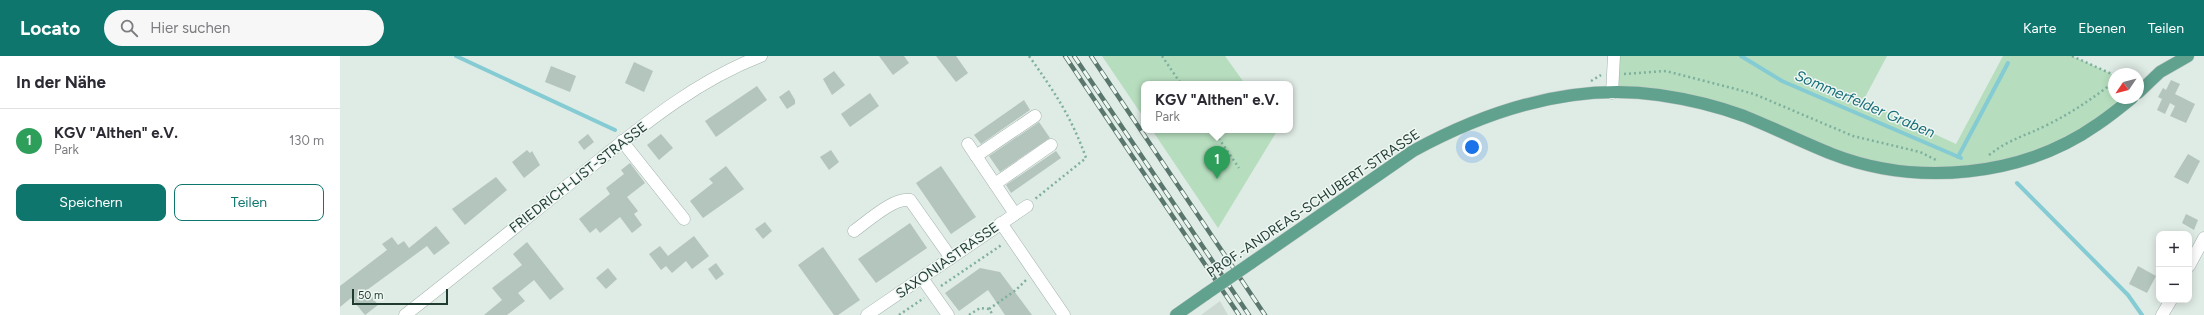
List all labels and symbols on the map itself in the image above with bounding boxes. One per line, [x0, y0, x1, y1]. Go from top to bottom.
water label: Sommerfelder Graben [1792, 66, 1938, 142]
north arrow [2108, 68, 2144, 104]
street label: FRIEDRICH-LIST-STRASSE [506, 118, 651, 237]
street label: PROF.-ANDREAS-SCHUBERT-STRASSE [1204, 126, 1423, 281]
your location [1462, 137, 1482, 157]
pin: 1 [1204, 146, 1230, 179]
street label: SAXONIASTRASSE [893, 219, 1002, 302]
scale bar [352, 287, 448, 306]

